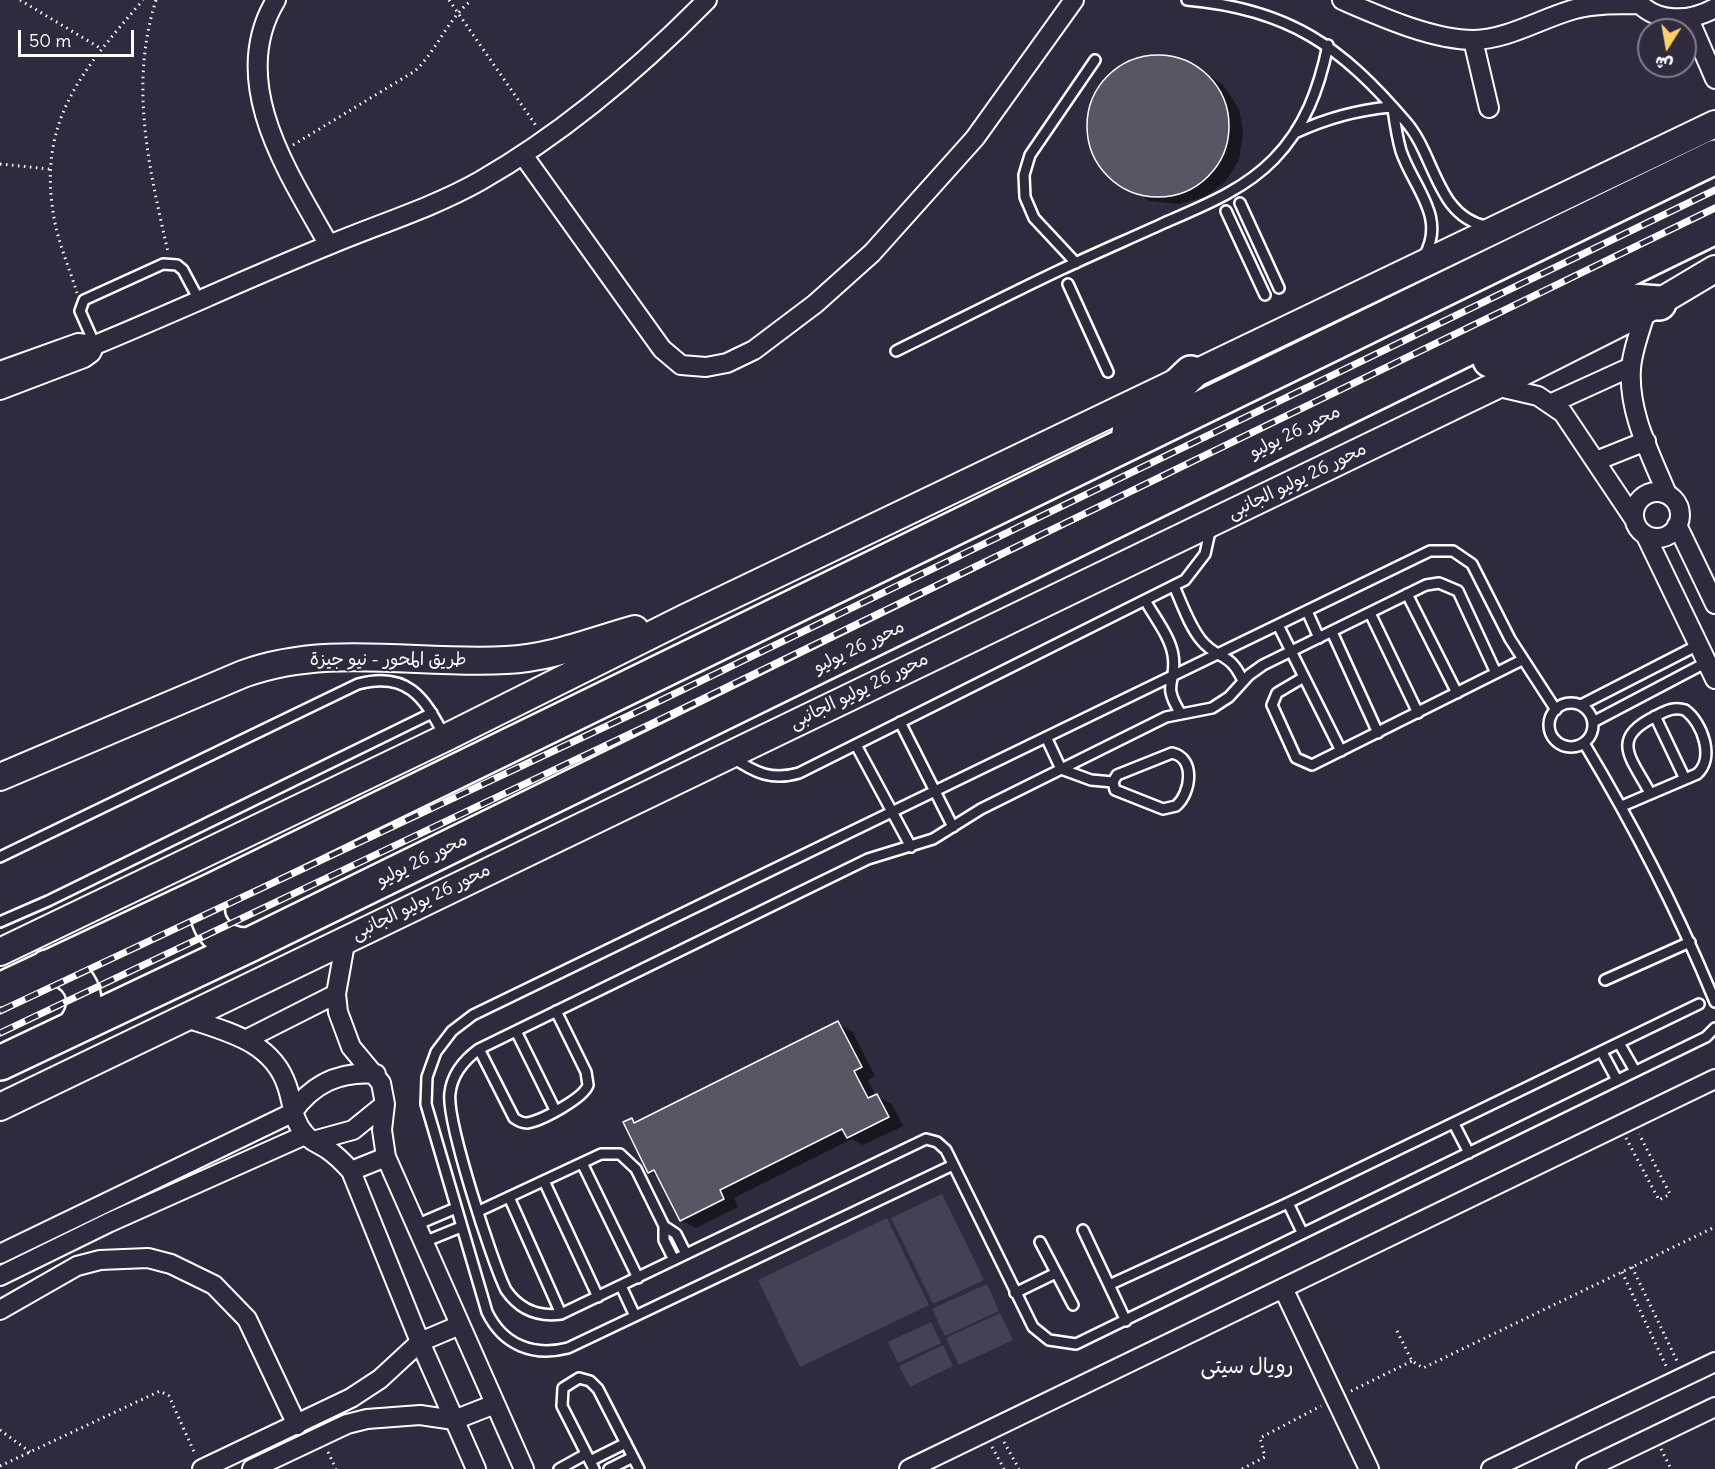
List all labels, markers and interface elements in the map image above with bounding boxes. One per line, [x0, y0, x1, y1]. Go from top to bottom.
scale bar [21, 18, 136, 56]
north arrow [1637, 18, 1697, 78]
text: 50 m [29, 29, 71, 52]
text: ش [1653, 52, 1675, 75]
street label: محور 26 يوليو [1246, 401, 1344, 463]
street label: محور 26 يوليو الجانبى [1224, 438, 1370, 524]
street label: محور 26 يوليو [810, 616, 908, 678]
street label: محور 26 يوليو الجانبى [786, 648, 932, 734]
street label: طريق المحور - نيو جيزة [310, 649, 466, 671]
street label: محور 26 يوليو [373, 829, 471, 891]
street label: محور 26 يوليو الجانبى [348, 859, 494, 945]
district label: رويال سيتى [1200, 1354, 1294, 1380]

